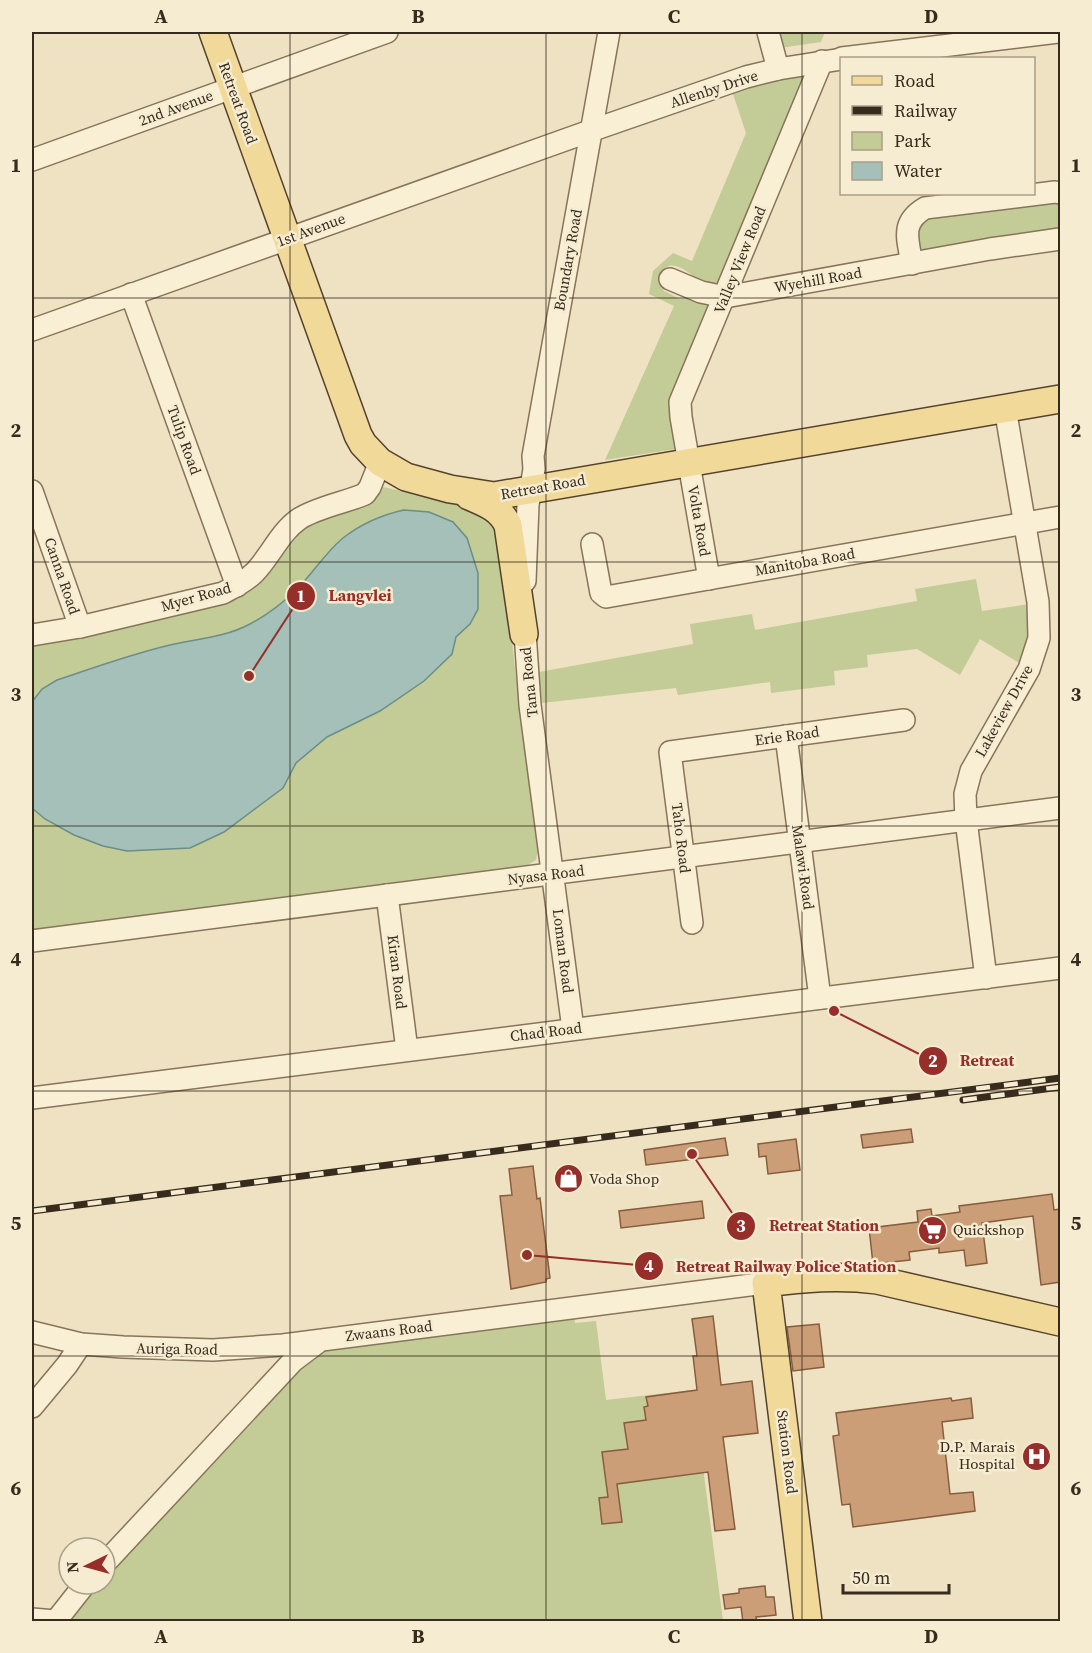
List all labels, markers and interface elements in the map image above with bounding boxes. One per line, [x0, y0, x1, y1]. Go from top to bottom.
text: A [154, 2, 168, 30]
text: B [411, 2, 425, 30]
text: C [668, 2, 680, 30]
text: D [924, 2, 938, 30]
legend [840, 57, 1035, 195]
street label: Retreat Road [214, 59, 263, 147]
street label: Allenby Drive [667, 64, 761, 113]
text: Road [894, 68, 935, 93]
street label: 2nd Avenue [136, 84, 216, 131]
text: Railway [894, 98, 958, 123]
text: Park [894, 128, 931, 153]
text: 1 [11, 151, 21, 179]
text: 1 [1071, 151, 1081, 179]
text: Water [894, 158, 942, 183]
street label: Valley View Road [708, 202, 771, 317]
street label: 1st Avenue [274, 207, 348, 252]
street label: Boundary Road [548, 207, 587, 312]
street label: Wyehill Road [772, 261, 864, 298]
street label: Tulip Road [162, 402, 207, 478]
text: 2 [11, 416, 22, 444]
text: 2 [1071, 416, 1082, 444]
street label: Retreat Road [499, 469, 587, 504]
street label: Volta Road [683, 484, 716, 558]
street label: Canna Road [39, 534, 86, 618]
street label: Manitoba Road [753, 542, 857, 581]
street label: Myer Road [158, 576, 234, 617]
callout: Langvlei [286, 579, 403, 613]
text: 1 [296, 583, 306, 608]
text: Langvlei [328, 584, 392, 606]
street label: Tana Road [514, 646, 543, 718]
street label: Lakeview Drive [969, 660, 1038, 761]
text: 3 [11, 680, 22, 708]
text: 3 [1071, 680, 1082, 708]
street label: Erie Road [753, 721, 821, 750]
street label: Taho Road [667, 802, 696, 875]
street label: Malawi Road [787, 823, 820, 911]
street label: Nyasa Road [506, 859, 586, 890]
street label: Loman Road [548, 908, 579, 995]
street label: Kiran Road [383, 934, 413, 1011]
text: 4 [11, 945, 22, 973]
text: 4 [1071, 945, 1082, 973]
street label: Chad Road [509, 1017, 583, 1046]
callout: Retreat [918, 1044, 1027, 1078]
text: 2 [928, 1048, 938, 1073]
text: Retreat [960, 1049, 1014, 1071]
shop icon: Voda Shop [552, 1163, 584, 1195]
place label: Voda Shop [589, 1168, 659, 1189]
text: 5 [11, 1209, 22, 1237]
callout: Retreat Station [726, 1209, 891, 1243]
text: 5 [1071, 1209, 1082, 1237]
text: 3 [736, 1213, 746, 1238]
text: Retreat Station [769, 1214, 879, 1236]
supermarket icon: Quickshop [916, 1214, 948, 1246]
place label: Quickshop [953, 1219, 1024, 1240]
callout: Retreat Railway Police Station [634, 1249, 908, 1283]
text: 4 [644, 1253, 654, 1278]
text: Retreat Railway Police Station [676, 1255, 896, 1277]
street label: Zwaans Road [344, 1315, 434, 1346]
street label: Auriga Road [136, 1337, 219, 1360]
street label: Station Road [772, 1409, 803, 1495]
place label: D.P. Marais Hospital [940, 1436, 1016, 1474]
hospital icon: D.P. Marais Hospital [1020, 1440, 1052, 1472]
text: 6 [11, 1474, 22, 1502]
text: 6 [1071, 1474, 1082, 1502]
north arrow [57, 1536, 117, 1596]
scale bar [843, 1557, 950, 1595]
text: N [61, 1560, 84, 1574]
text: 50 m [852, 1565, 890, 1590]
text: A [154, 1622, 168, 1650]
text: B [411, 1622, 425, 1650]
text: C [668, 1622, 680, 1650]
text: D [924, 1622, 938, 1650]

